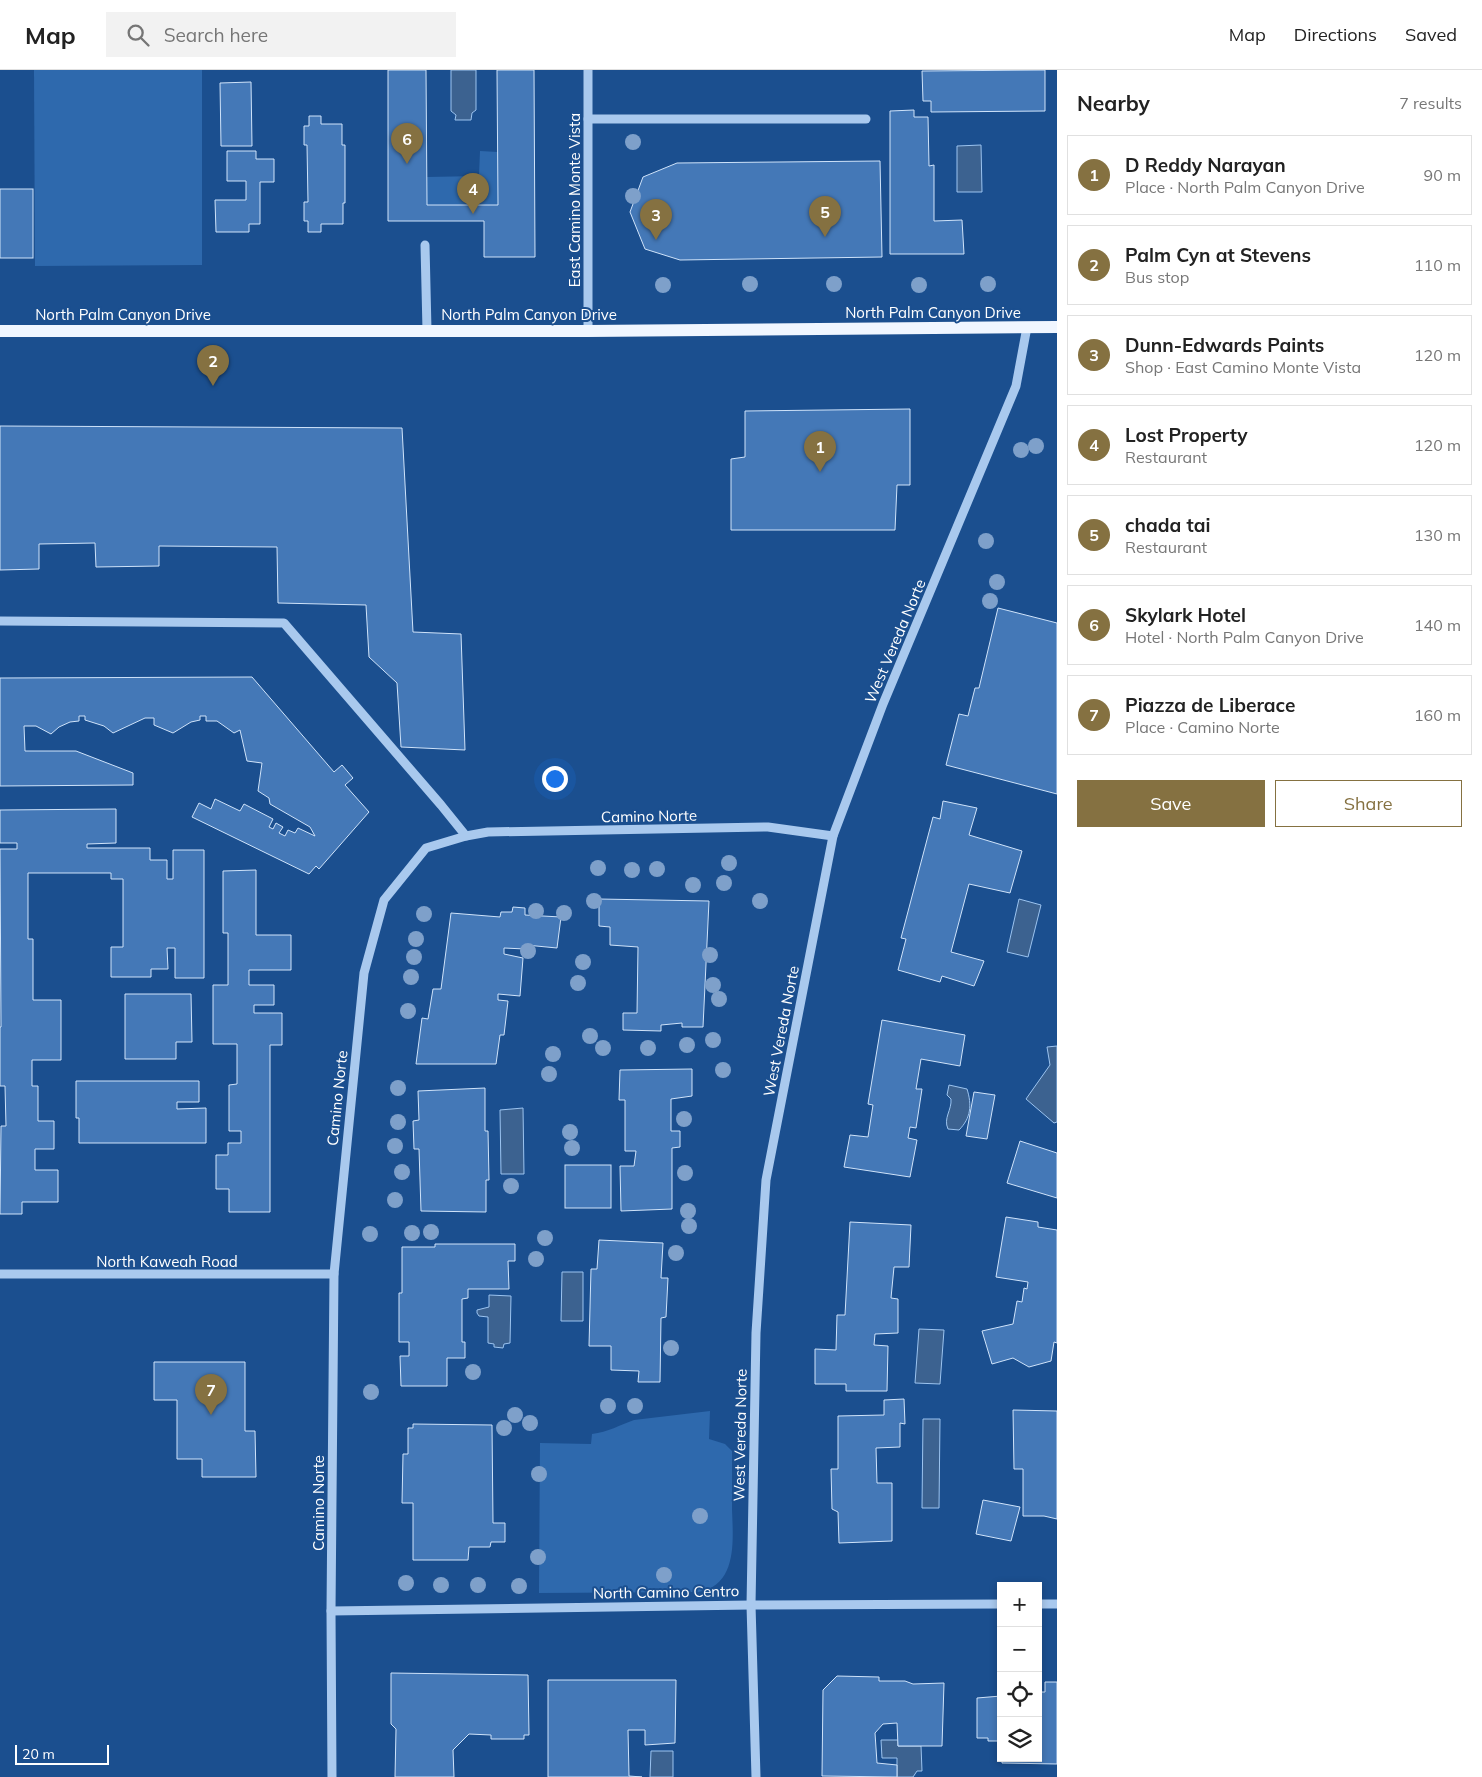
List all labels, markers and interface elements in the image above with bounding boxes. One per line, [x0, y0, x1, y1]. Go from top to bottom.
search box [106, 12, 456, 57]
text: Map [25, 20, 76, 50]
icon: search [124, 21, 152, 49]
text: Search here [164, 23, 268, 47]
text: Map [1229, 23, 1266, 46]
text: Directions [1294, 23, 1377, 46]
text: Saved [1405, 23, 1457, 46]
text: Nearby [1077, 90, 1150, 116]
text: 7 results [1399, 93, 1462, 113]
street label: East Camino Monte Vista [565, 113, 584, 287]
pin: 6 [391, 123, 423, 164]
text: D Reddy Narayan [1125, 153, 1286, 177]
text: 1 [1089, 165, 1099, 185]
text: 90 m [1424, 165, 1461, 185]
pin: 4 [457, 173, 489, 214]
text: Place · North Palm Canyon Drive [1125, 177, 1365, 197]
pin: 5 [809, 196, 841, 237]
pin: 3 [640, 199, 672, 240]
text: Palm Cyn at Stevens [1125, 243, 1311, 267]
text: 2 [1089, 255, 1099, 275]
text: 110 m [1414, 255, 1461, 275]
text: Bus stop [1125, 267, 1189, 287]
street label: North Palm Canyon Drive [845, 303, 1021, 322]
street label: North Palm Canyon Drive [35, 305, 211, 324]
street label: North Palm Canyon Drive [441, 305, 617, 324]
text: Dunn-Edwards Paints [1125, 333, 1324, 357]
pin: 2 [197, 345, 229, 386]
text: 3 [1089, 345, 1099, 365]
text: 120 m [1414, 345, 1461, 365]
text: Shop · East Camino Monte Vista [1125, 357, 1361, 377]
text: Lost Property [1125, 423, 1248, 447]
pin: 1 [804, 431, 836, 472]
text: 4 [1089, 435, 1099, 455]
text: 120 m [1414, 435, 1461, 455]
text: Restaurant [1125, 447, 1207, 467]
text: chada tai [1125, 513, 1211, 537]
text: 5 [1089, 525, 1099, 545]
text: 130 m [1414, 525, 1461, 545]
text: Restaurant [1125, 537, 1207, 557]
street label: West Vereda Norte [860, 576, 930, 706]
text: Skylark Hotel [1125, 603, 1246, 627]
text: 6 [1089, 615, 1099, 635]
text: 140 m [1414, 615, 1461, 635]
text: Hotel · North Palm Canyon Drive [1125, 627, 1364, 647]
text: Piazza de Liberace [1125, 693, 1295, 717]
text: 7 [1089, 705, 1099, 725]
text: 160 m [1414, 705, 1461, 725]
text: Place · Camino Norte [1125, 717, 1280, 737]
your location [542, 766, 568, 792]
button: Save [1077, 780, 1265, 827]
button: Share [1275, 780, 1462, 827]
street label: Camino Norte [601, 806, 697, 826]
street label: West Vereda Norte [759, 964, 803, 1098]
street label: Camino Norte [323, 1049, 351, 1147]
street label: North Kaweah Road [96, 1252, 238, 1271]
street label: West Vereda Norte [729, 1369, 751, 1501]
pin: 7 [195, 1374, 227, 1415]
street label: Camino Norte [309, 1455, 328, 1551]
street label: North Camino Centro [593, 1581, 739, 1603]
map controls [997, 1582, 1042, 1762]
button: + [997, 1582, 1042, 1627]
button: − [997, 1627, 1042, 1672]
button: locate [997, 1672, 1042, 1717]
button: layers [997, 1717, 1042, 1762]
scale bar [15, 1742, 109, 1765]
text: 20 m [22, 1745, 55, 1763]

